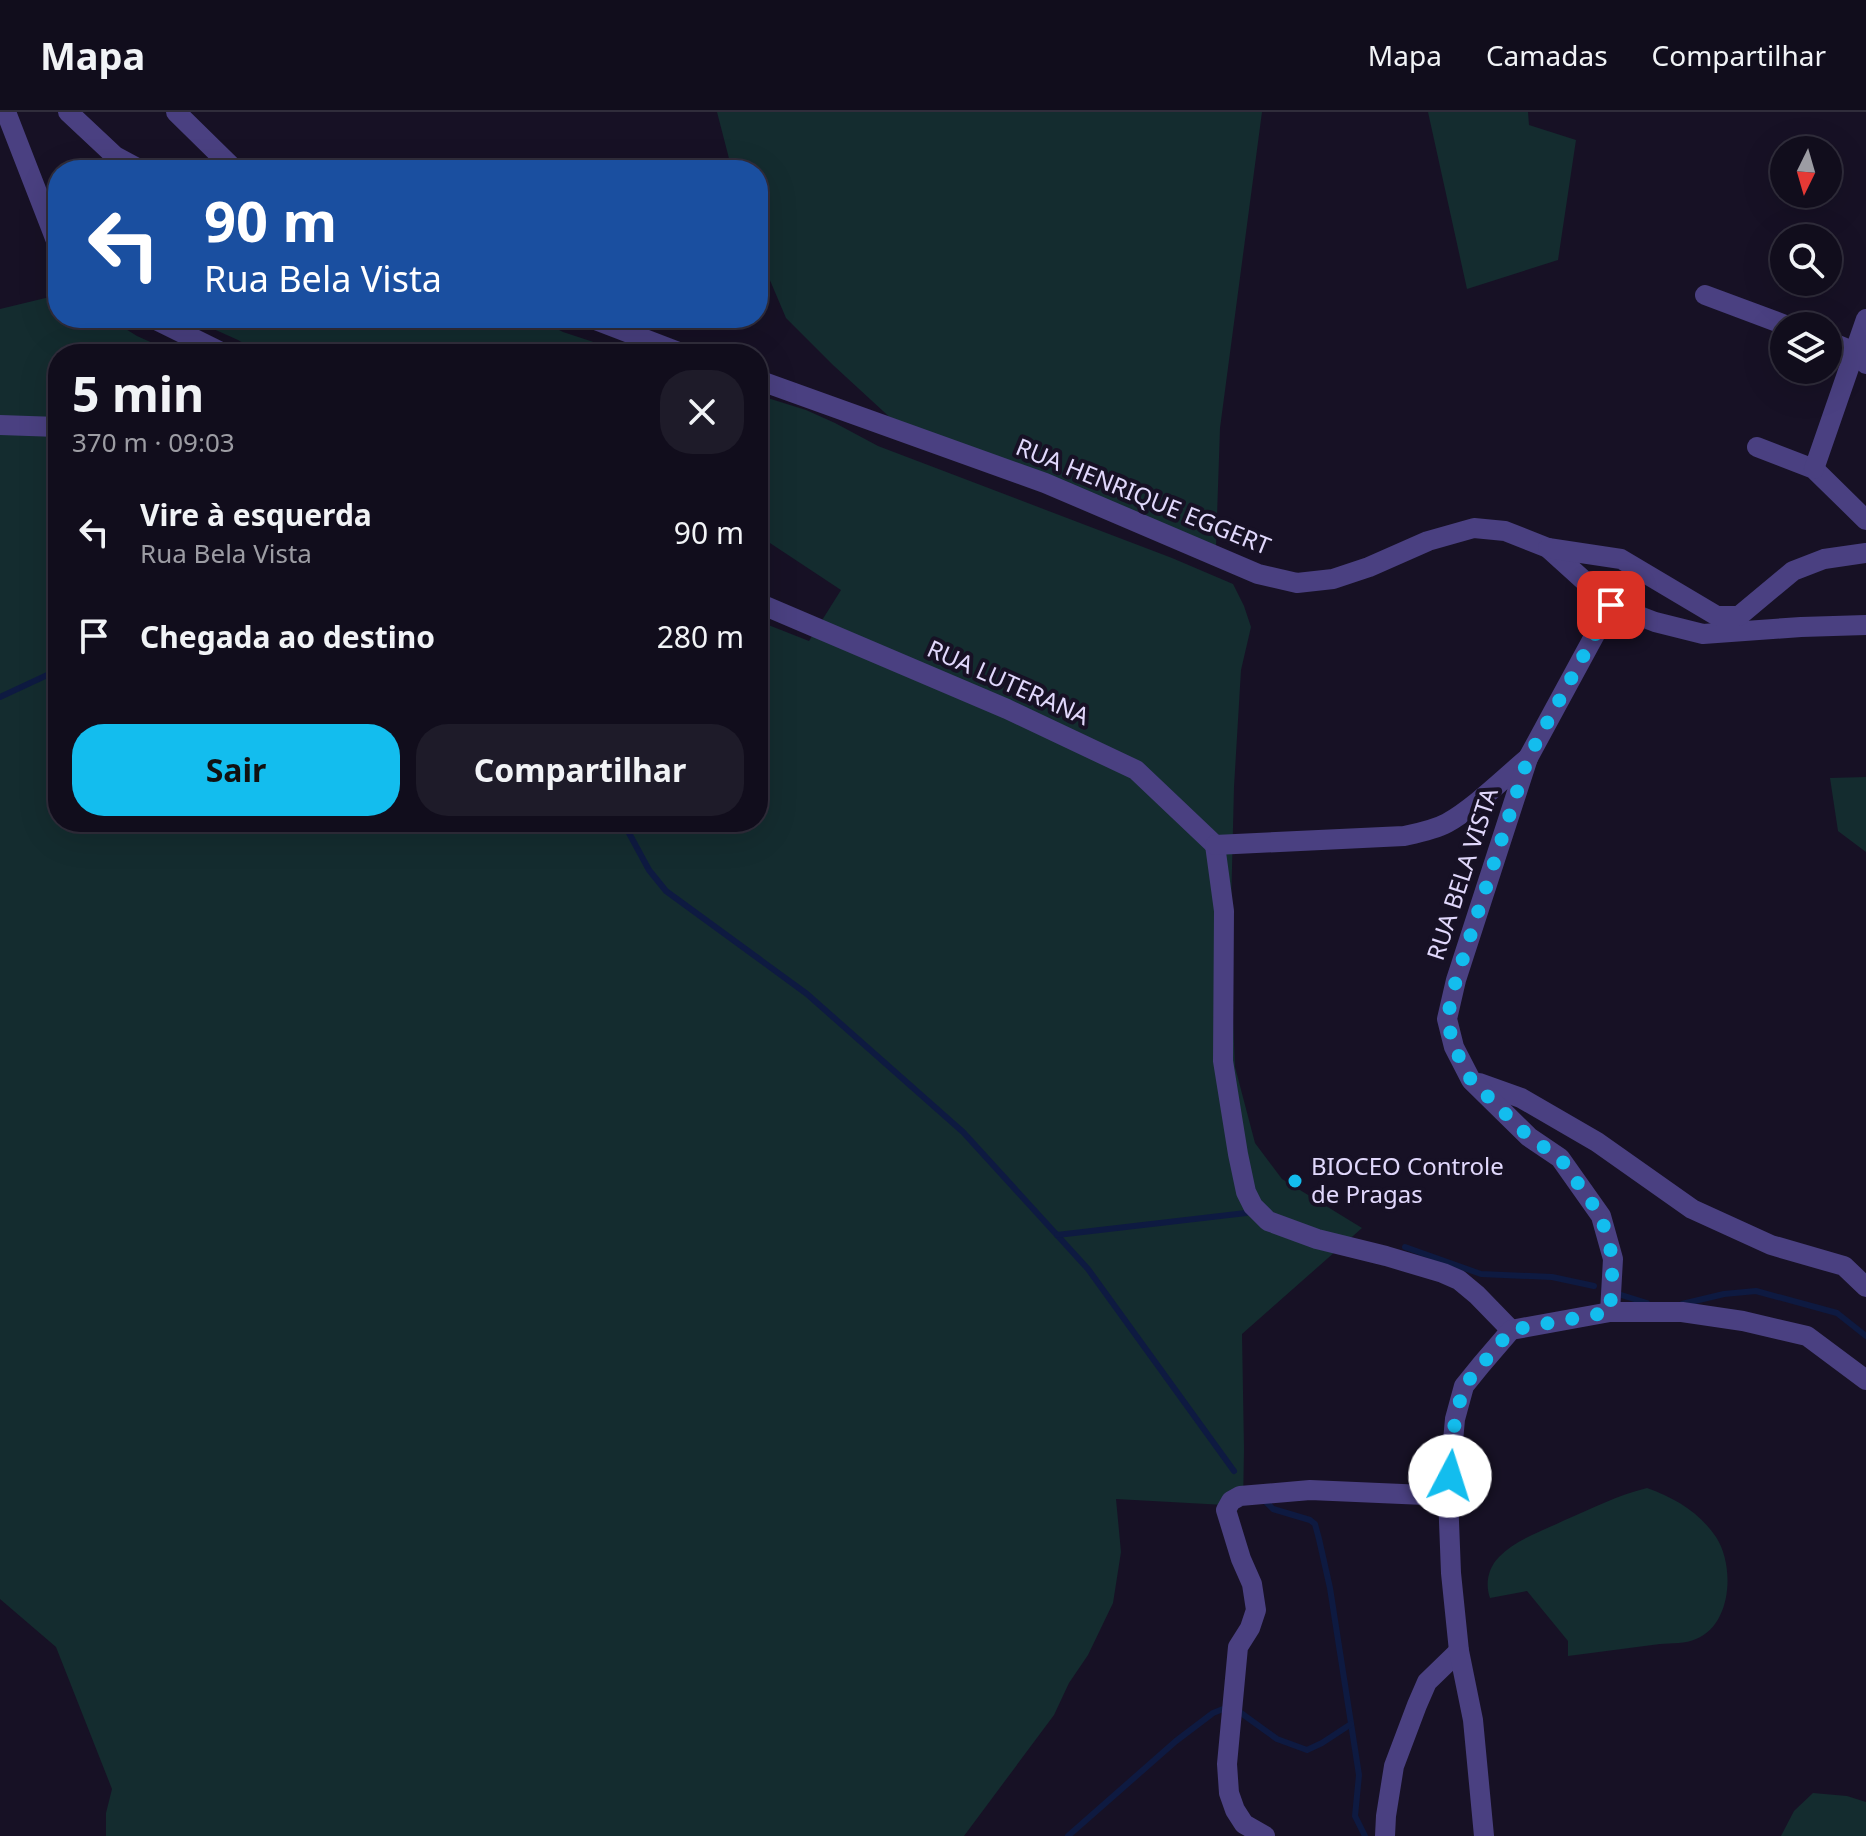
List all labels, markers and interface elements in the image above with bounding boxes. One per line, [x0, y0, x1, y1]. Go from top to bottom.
text: Mapa [40, 29, 145, 81]
text: Mapa [1368, 36, 1442, 74]
text: Camadas [1486, 36, 1608, 74]
text: Compartilhar [1652, 36, 1826, 74]
north arrow [1770, 136, 1842, 208]
map controls [1770, 136, 1842, 384]
text: 90 m [204, 182, 337, 258]
icon: left [72, 192, 176, 296]
button: search [1770, 224, 1842, 296]
text: Rua Bela Vista [204, 254, 442, 303]
button: layers [1770, 312, 1842, 384]
text: 5 min [72, 361, 204, 426]
button: close [660, 370, 744, 454]
text: 370 m · 09:03 [72, 424, 235, 460]
street label: RUA HENRIQUE EGGERT [1011, 429, 1276, 562]
text: Vire à esquerda [140, 494, 372, 535]
icon: left [72, 510, 116, 554]
text: 90 m [674, 512, 744, 553]
text: Rua Bela Vista [140, 535, 312, 571]
pin [1577, 571, 1645, 639]
icon: arrive [1589, 583, 1633, 627]
icon: arrive [72, 614, 116, 658]
text: Chegada ao destino [140, 616, 435, 657]
text: 280 m [657, 616, 744, 657]
street label: RUA LUTERANA [922, 631, 1096, 732]
button: Sair [72, 724, 400, 816]
button: Compartilhar [416, 724, 744, 816]
street label: RUA BELA VISTA [1418, 782, 1505, 964]
place label: BIOCEO Controle de Pragas [1311, 1149, 1504, 1210]
marker: BIOCEO Controle de Pragas [1286, 1172, 1304, 1190]
position arrow [1408, 1434, 1492, 1518]

